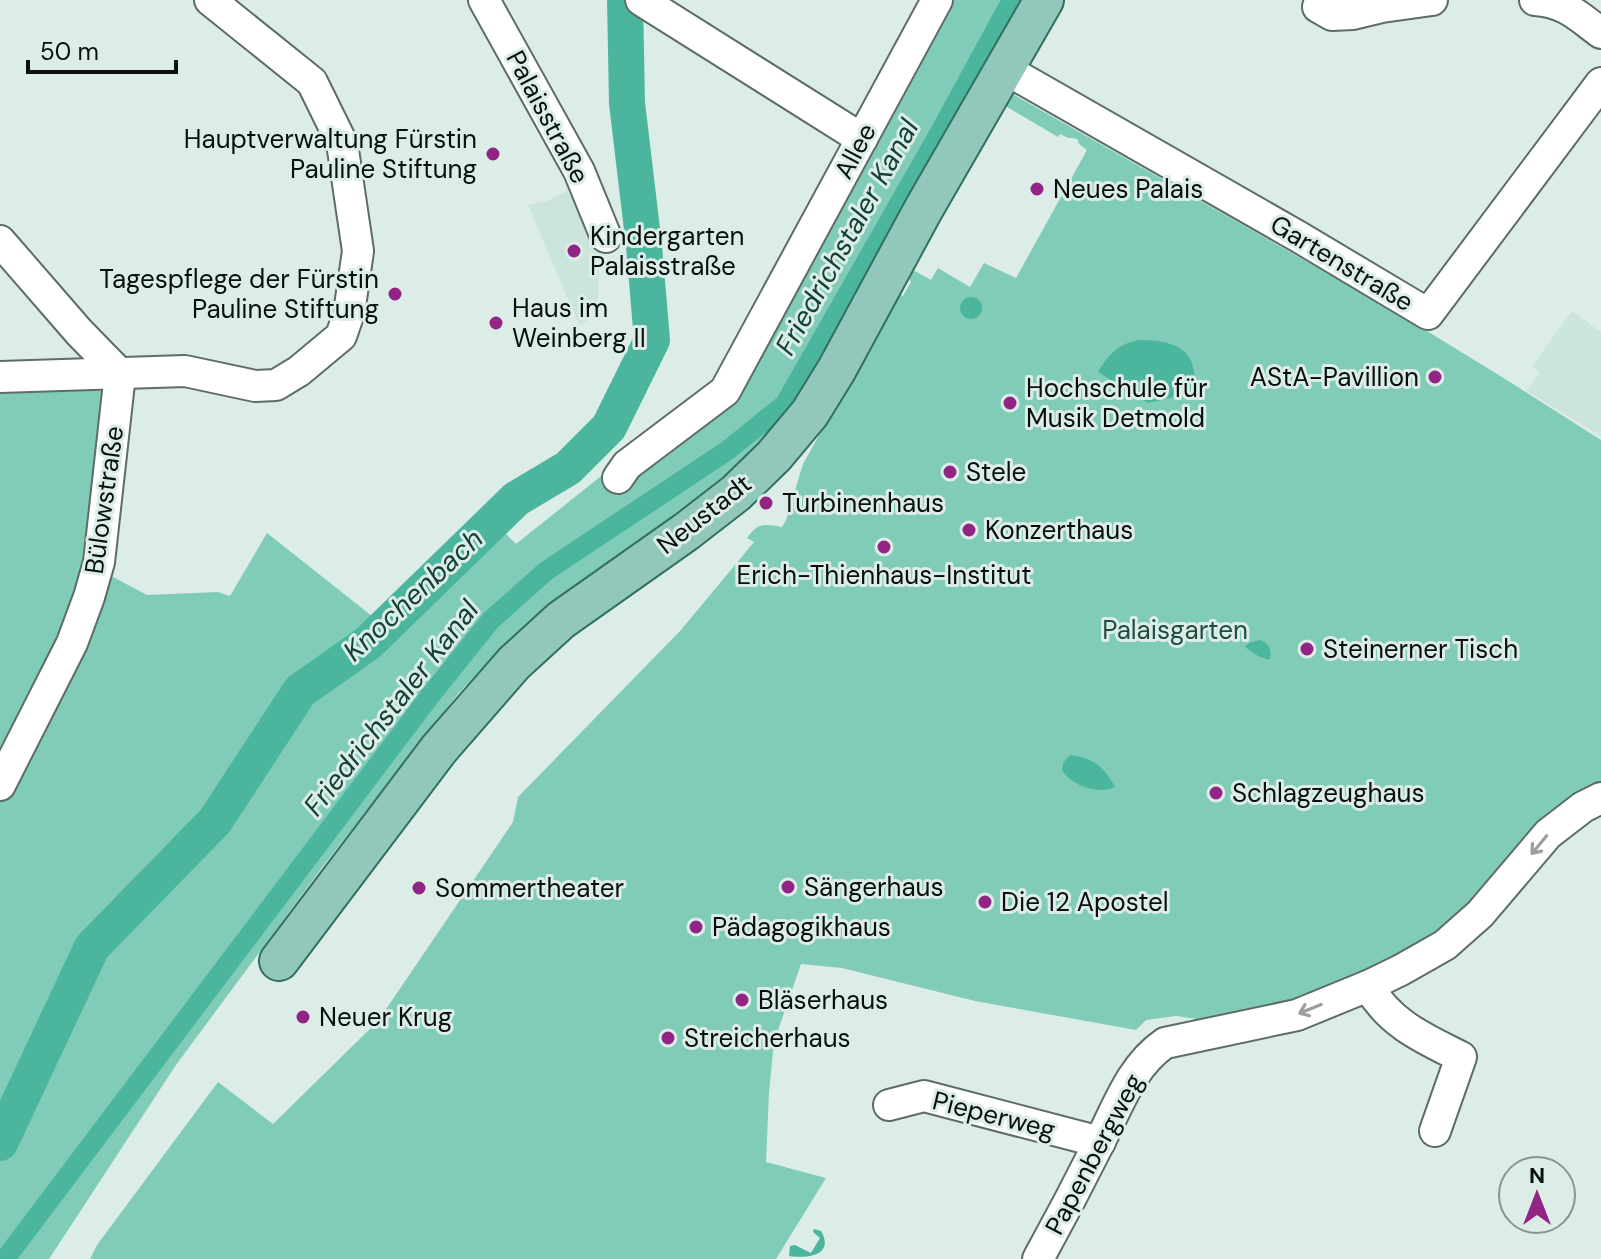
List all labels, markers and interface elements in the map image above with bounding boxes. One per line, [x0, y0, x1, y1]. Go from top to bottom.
scale bar [28, 24, 176, 74]
text: 50 m [40, 36, 99, 67]
street label: Palaisstraße [499, 45, 597, 189]
water label: Friedrichstaler Kanal [767, 112, 928, 362]
street label: Allee [826, 117, 884, 185]
place label: Hauptverwaltung Fürstin Pauline Stiftung [184, 122, 477, 186]
marker: Hauptverwaltung Fürstin Pauline Stiftung [484, 145, 502, 163]
place label: Neues Palais [1053, 172, 1203, 206]
marker: Neues Palais [1028, 180, 1046, 198]
street label: Gartenstraße [1264, 207, 1420, 319]
place label: Kindergarten Palaisstraße [590, 219, 745, 283]
marker: Kindergarten Palaisstraße [565, 242, 583, 260]
place label: Tagespflege der Fürstin Pauline Stiftung [99, 262, 379, 326]
marker: Tagespflege der Fürstin Pauline Stiftung [386, 285, 404, 303]
place label: Haus im Weinberg II [512, 291, 646, 355]
marker: Haus im Weinberg II [487, 314, 505, 332]
place label: AStA-Pavillion [1250, 360, 1419, 394]
marker: AStA-Pavillion [1426, 368, 1444, 386]
place label: Hochschule für Musik Detmold [1026, 371, 1208, 435]
marker: Hochschule für Musik Detmold [1001, 394, 1019, 412]
street label: Bülowstraße [77, 424, 131, 576]
place label: Stele [966, 455, 1026, 489]
marker: Stele [941, 463, 959, 481]
street label: Neustadt [650, 466, 758, 562]
place label: Turbinenhaus [782, 486, 944, 520]
marker: Turbinenhaus [757, 494, 775, 512]
place label: Konzerthaus [985, 513, 1133, 547]
water label: Knochenbach [335, 521, 491, 669]
marker: Konzerthaus [960, 521, 978, 539]
marker: Erich-Thienhaus-Institut [875, 538, 893, 556]
place label: Erich-Thienhaus-Institut [737, 558, 1031, 592]
water label: Friedrichstaler Kanal [295, 592, 487, 824]
park label: Palaisgarten [1102, 613, 1248, 647]
place label: Steinerner Tisch [1323, 632, 1518, 666]
marker: Steinerner Tisch [1298, 640, 1316, 658]
place label: Schlagzeughaus [1232, 776, 1424, 810]
marker: Schlagzeughaus [1207, 784, 1225, 802]
one-way arrow [1530, 834, 1548, 854]
place label: Sängerhaus [804, 870, 944, 904]
place label: Sommertheater [435, 871, 624, 905]
marker: Sängerhaus [779, 878, 797, 896]
marker: Sommertheater [410, 879, 428, 897]
place label: Die 12 Apostel [1001, 885, 1169, 919]
marker: Die 12 Apostel [976, 893, 994, 911]
place label: Pädagogikhaus [712, 910, 891, 944]
marker: Pädagogikhaus [687, 918, 705, 936]
place label: Bläserhaus [758, 983, 888, 1017]
marker: Bläserhaus [733, 991, 751, 1009]
place label: Neuer Krug [319, 1000, 452, 1034]
one-way arrow [1298, 1003, 1323, 1017]
marker: Neuer Krug [294, 1008, 312, 1026]
place label: Streicherhaus [684, 1021, 851, 1055]
marker: Streicherhaus [659, 1029, 677, 1047]
street label: Papenbergweg [1037, 1067, 1151, 1241]
street label: Pieperweg [929, 1083, 1059, 1147]
north arrow [1497, 1155, 1577, 1235]
text: N [1529, 1161, 1545, 1190]

